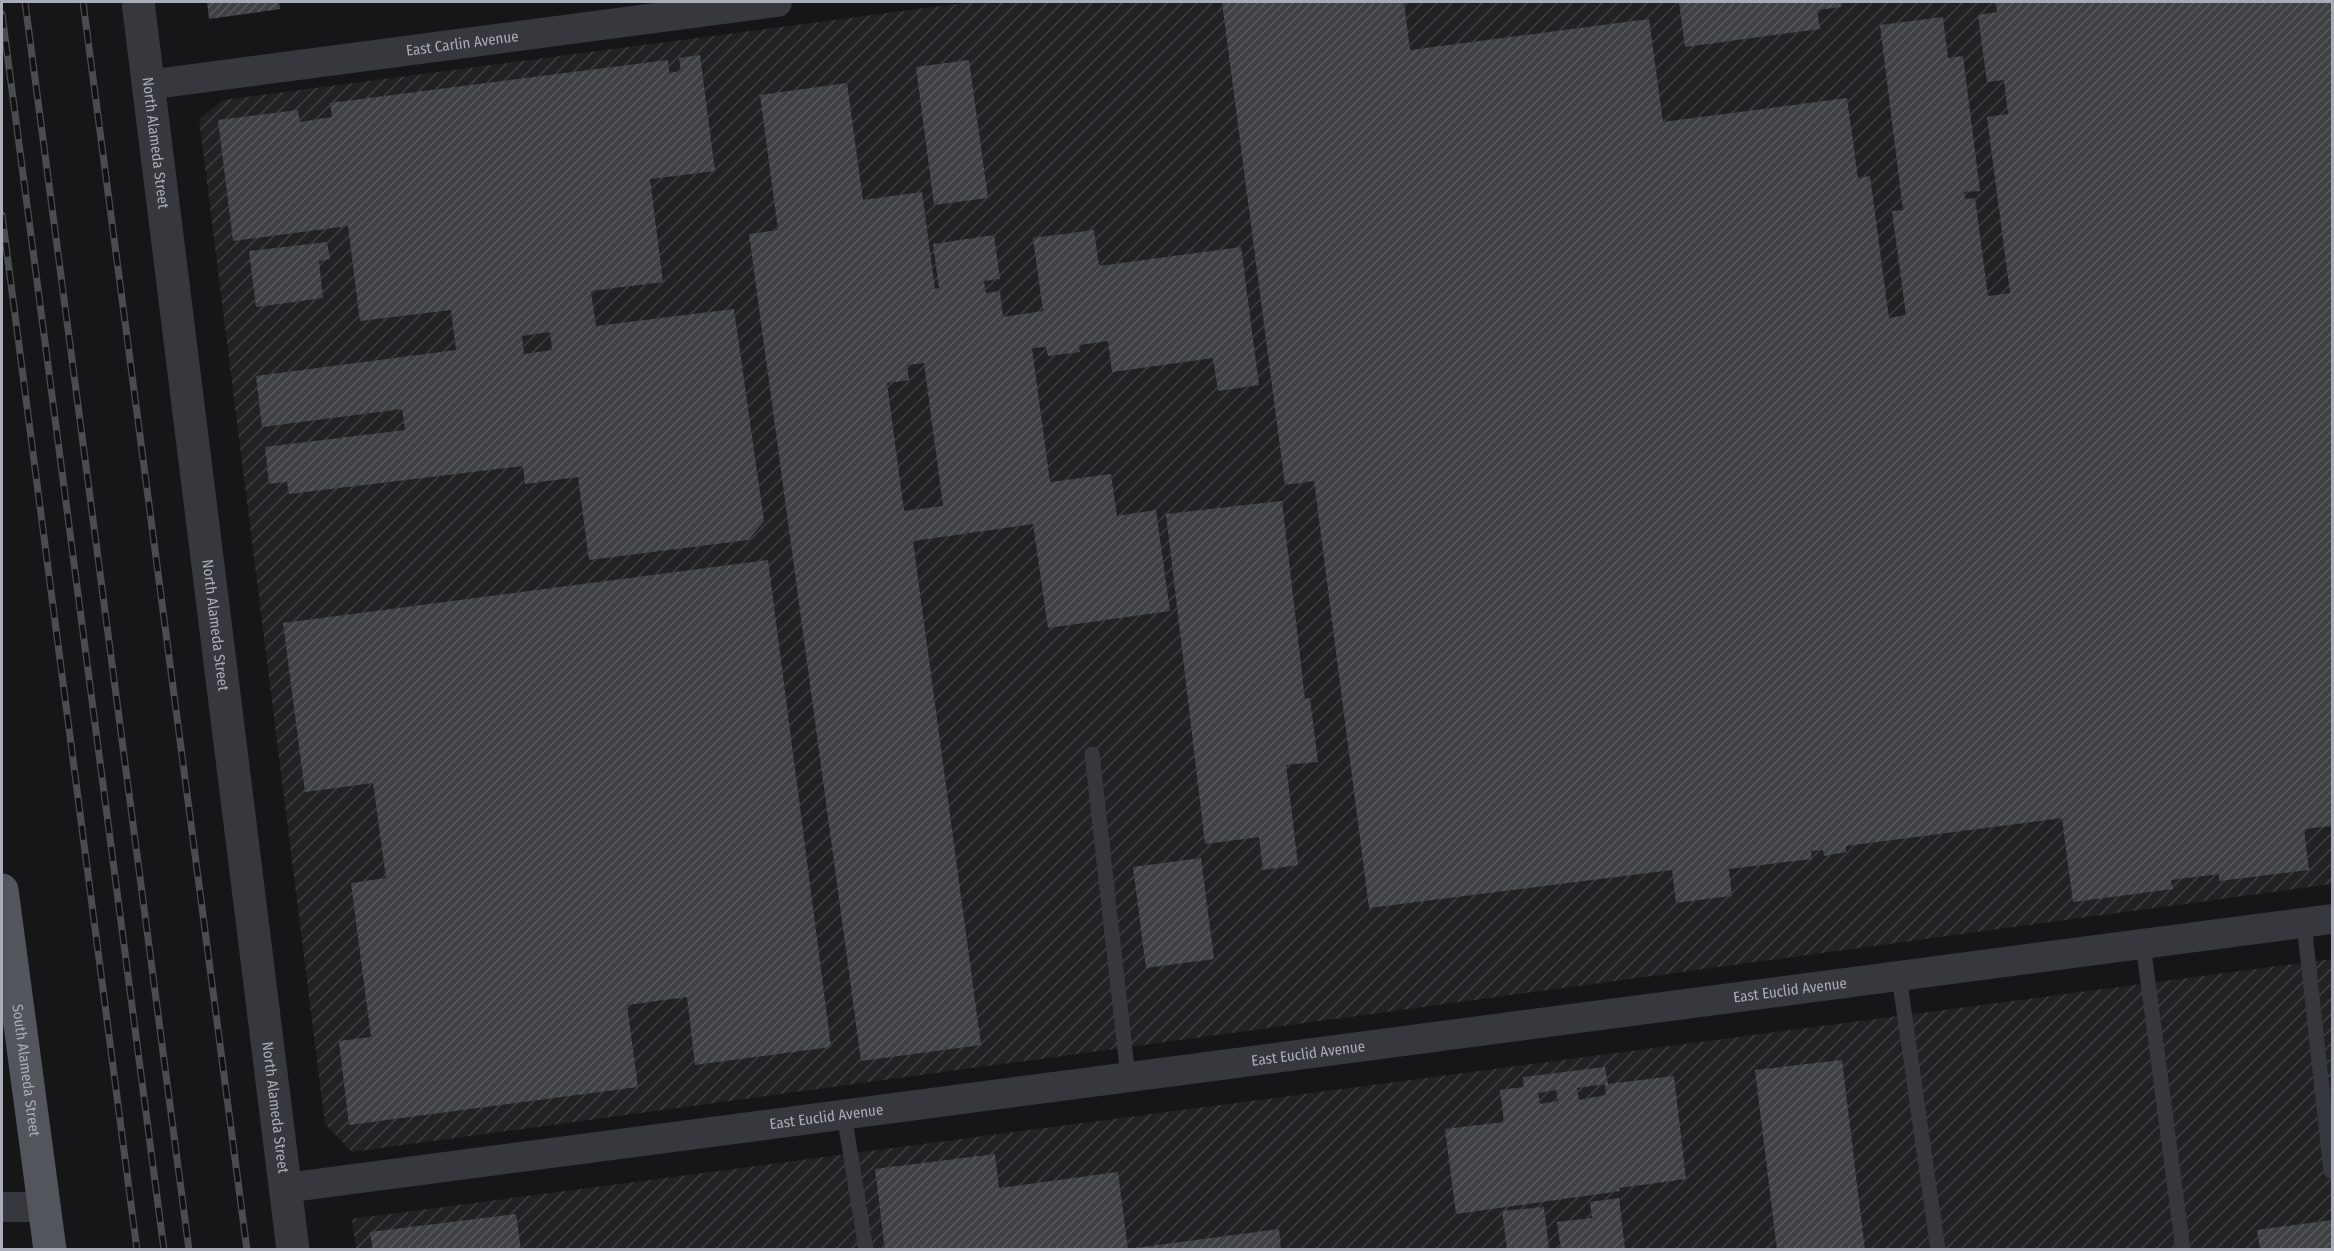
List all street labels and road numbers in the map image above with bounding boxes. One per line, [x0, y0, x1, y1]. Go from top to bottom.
street label: East Carlin Avenue [405, 27, 520, 60]
street label: North Alameda Street [138, 76, 173, 210]
street label: North Alameda Street [198, 558, 233, 692]
street label: East Euclid Avenue [1732, 974, 1848, 1007]
street label: South Alameda Street [8, 1003, 44, 1138]
street label: East Euclid Avenue [1250, 1037, 1366, 1070]
street label: North Alameda Street [258, 1041, 292, 1174]
street label: East Euclid Avenue [768, 1100, 884, 1133]

